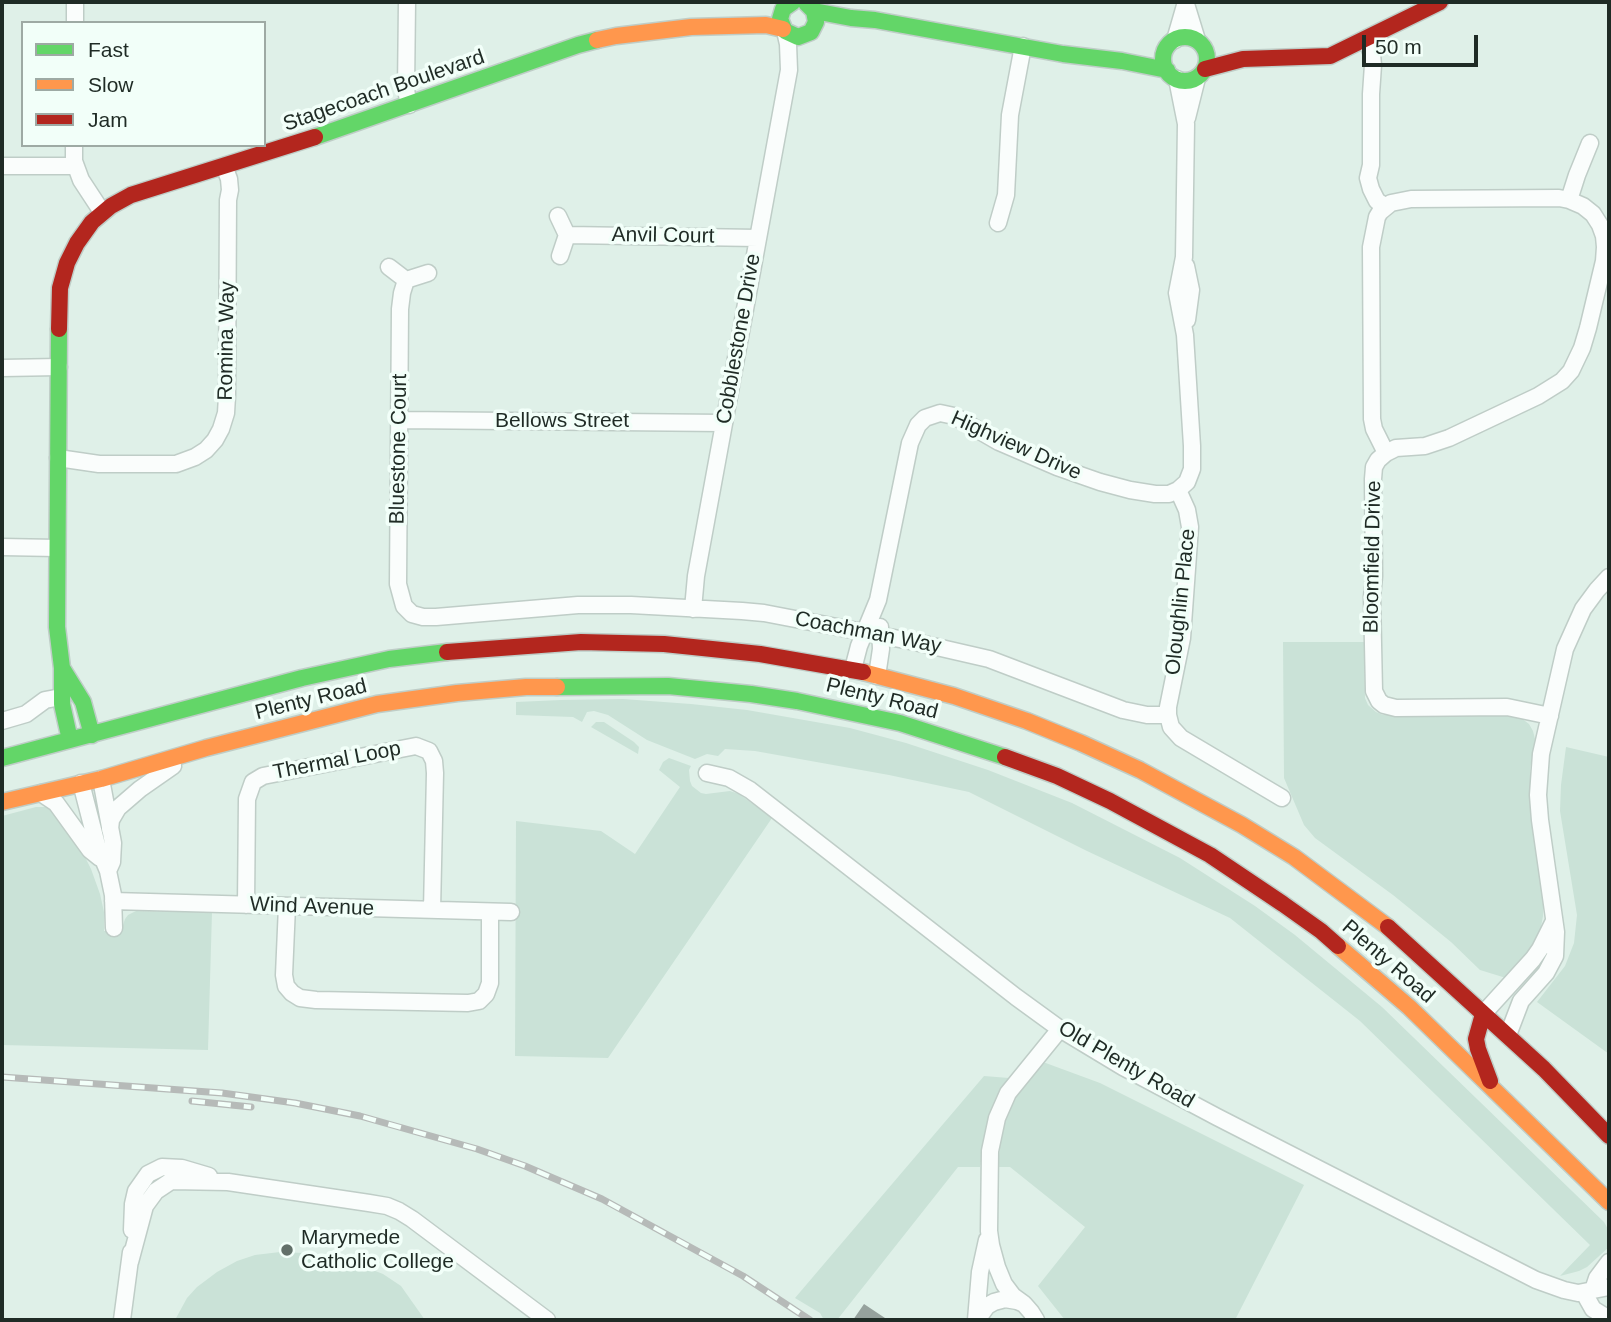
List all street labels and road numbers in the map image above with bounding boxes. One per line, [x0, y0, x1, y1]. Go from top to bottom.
street label: Stagecoach Boulevard [280, 45, 488, 137]
street label: Anvil Court [611, 223, 715, 249]
street label: Cobblestone Drive [712, 252, 766, 426]
street label: Romina Way [213, 281, 241, 401]
street label: Bluestone Court [385, 373, 413, 525]
street label: Highview Drive [947, 406, 1085, 486]
street label: Bellows Street [495, 408, 629, 434]
street label: Bloomfield Drive [1359, 480, 1387, 634]
street label: Oloughlin Place [1161, 528, 1201, 676]
street label: Coachman Way [793, 606, 943, 660]
street label: Plenty Road [823, 673, 941, 725]
street label: Plenty Road [252, 674, 370, 726]
street label: Thermal Loop [271, 736, 403, 786]
street label: Wind Avenue [249, 892, 375, 922]
street label: Plenty Road [1337, 915, 1439, 1009]
street label: Old Plenty Road [1053, 1016, 1199, 1114]

